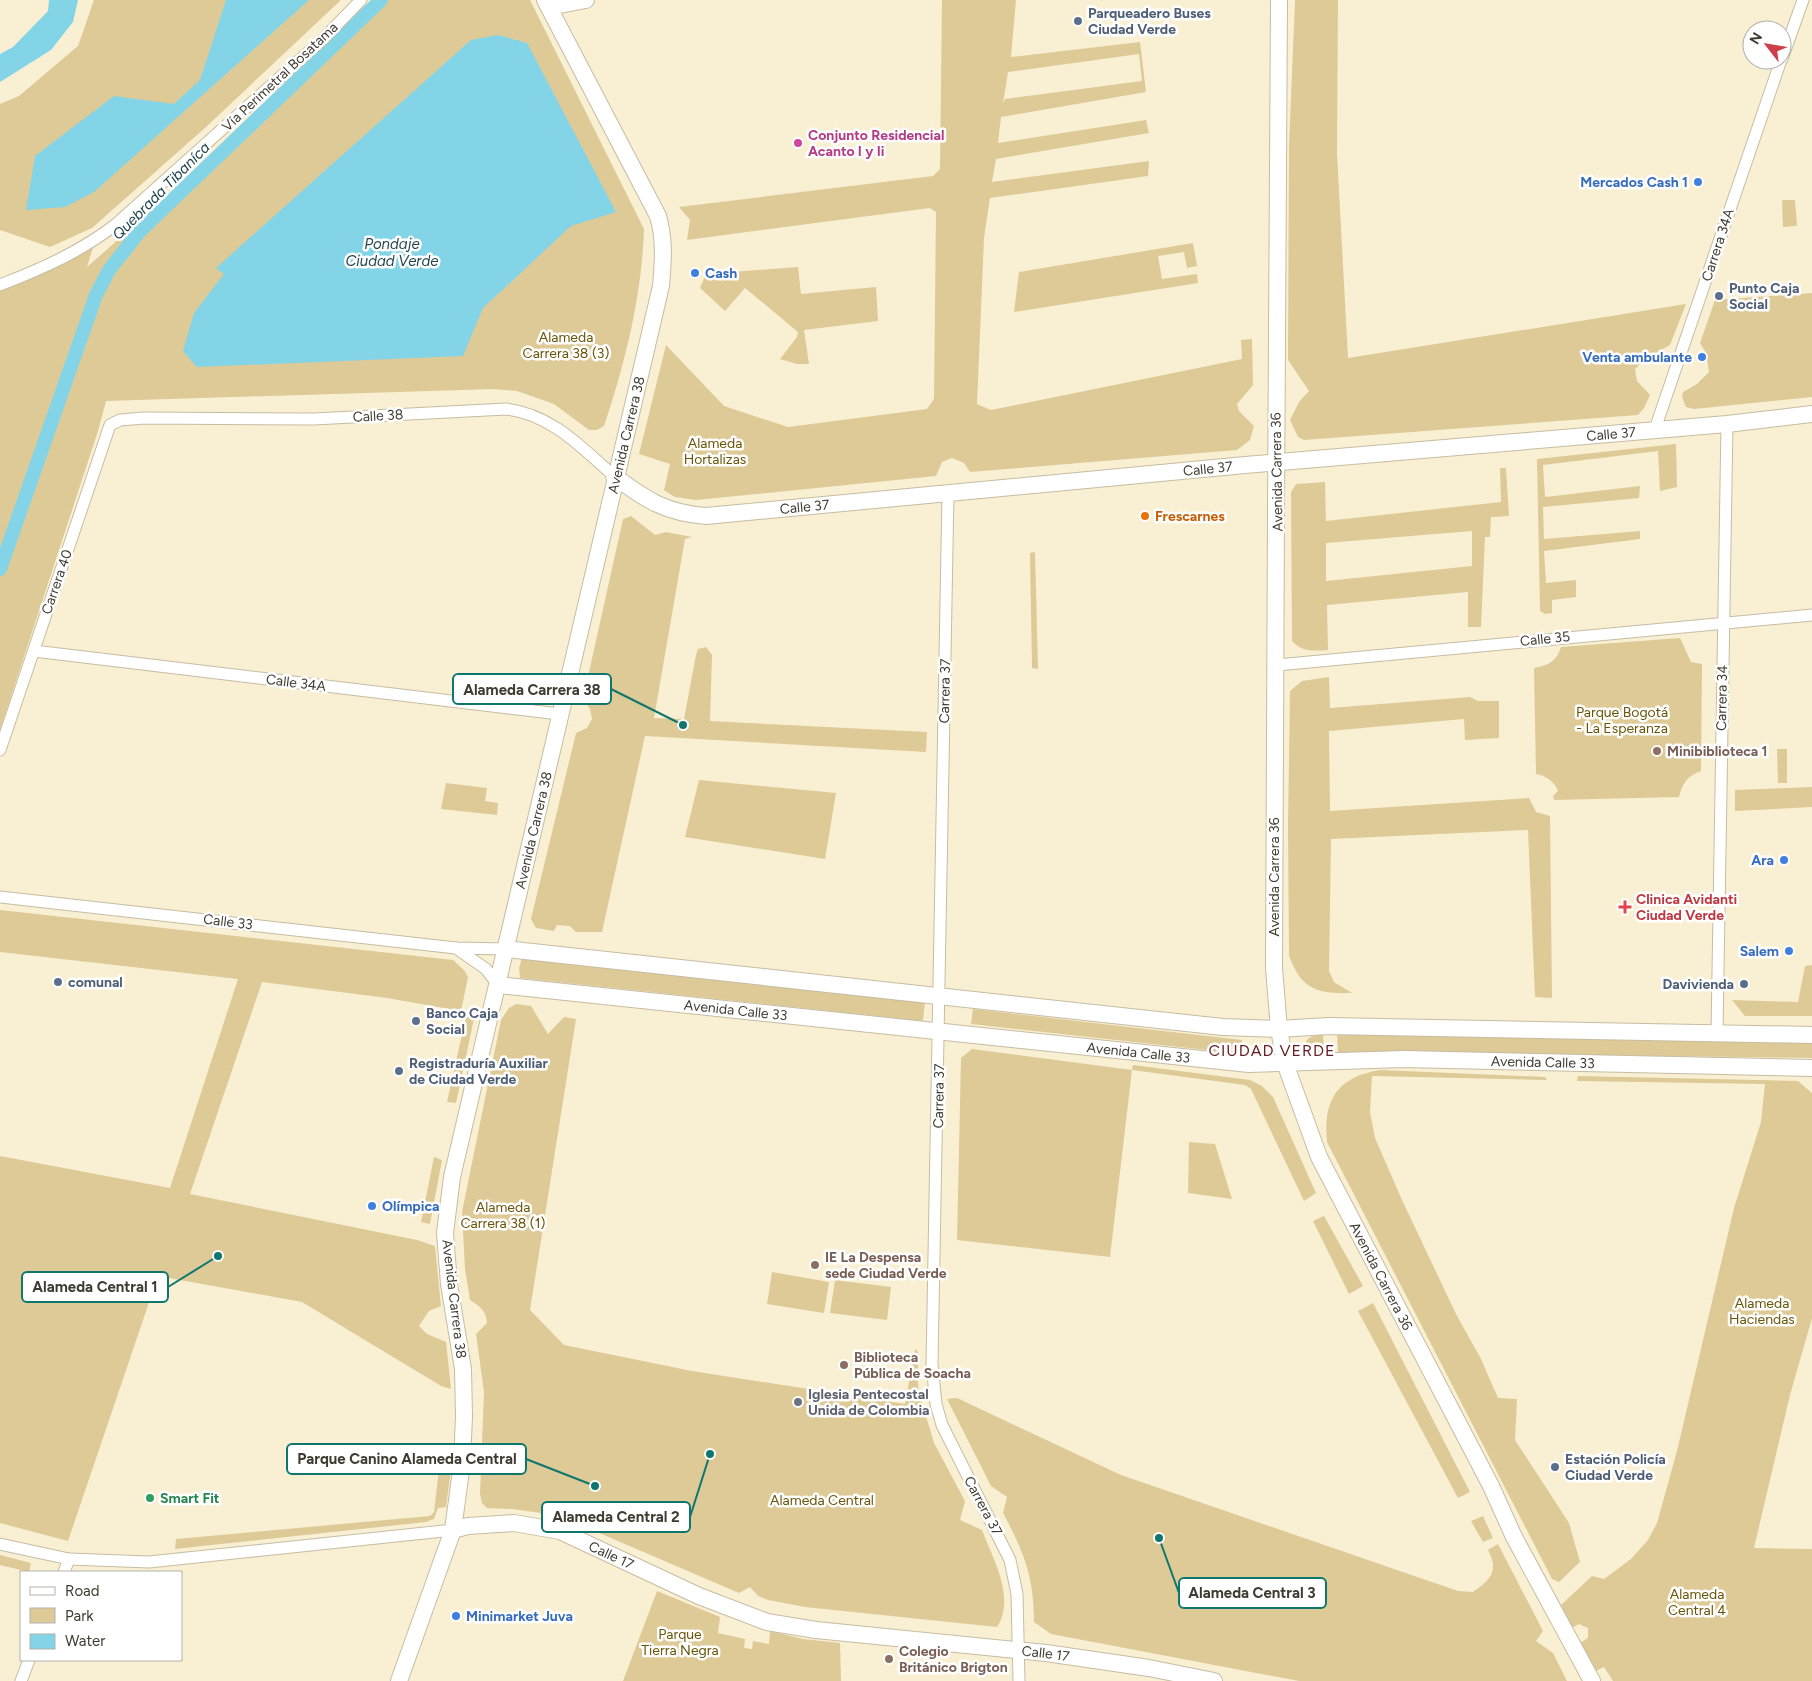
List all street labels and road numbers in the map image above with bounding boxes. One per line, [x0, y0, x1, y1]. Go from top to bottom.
street label: Vía Perimetral Bosatama [219, 19, 341, 135]
street label: Carrera 34A [1698, 206, 1738, 284]
street label: Avenida Carrera 38 [604, 375, 648, 495]
street label: Calle 38 [352, 406, 404, 426]
street label: Avenida Carrera 36 [1267, 412, 1287, 532]
street label: Calle 37 [1586, 423, 1637, 444]
street label: Calle 37 [1182, 458, 1234, 479]
street label: Calle 37 [779, 496, 830, 517]
street label: Carrera 40 [38, 547, 76, 617]
street label: Calle 35 [1519, 628, 1571, 650]
street label: Carrera 37 [936, 658, 954, 724]
street label: Carrera 34 [1713, 665, 1731, 731]
street label: Calle 34A [265, 671, 327, 695]
street label: Avenida Carrera 38 [511, 770, 555, 891]
street label: Avenida Carrera 36 [1266, 817, 1283, 937]
street label: Calle 33 [202, 911, 254, 933]
street label: Avenida Calle 33 [683, 996, 788, 1024]
street label: Avenida Calle 33 [1086, 1038, 1191, 1066]
street label: Avenida Calle 33 [1491, 1052, 1595, 1072]
street label: Carrera 37 [930, 1063, 948, 1129]
street label: Avenida Carrera 36 [1346, 1219, 1416, 1333]
street label: Avenida Carrera 38 [438, 1238, 470, 1360]
street label: Carrera 37 [960, 1473, 1006, 1539]
street label: Calle 17 [586, 1537, 637, 1573]
street label: Calle 17 [1021, 1642, 1071, 1665]

